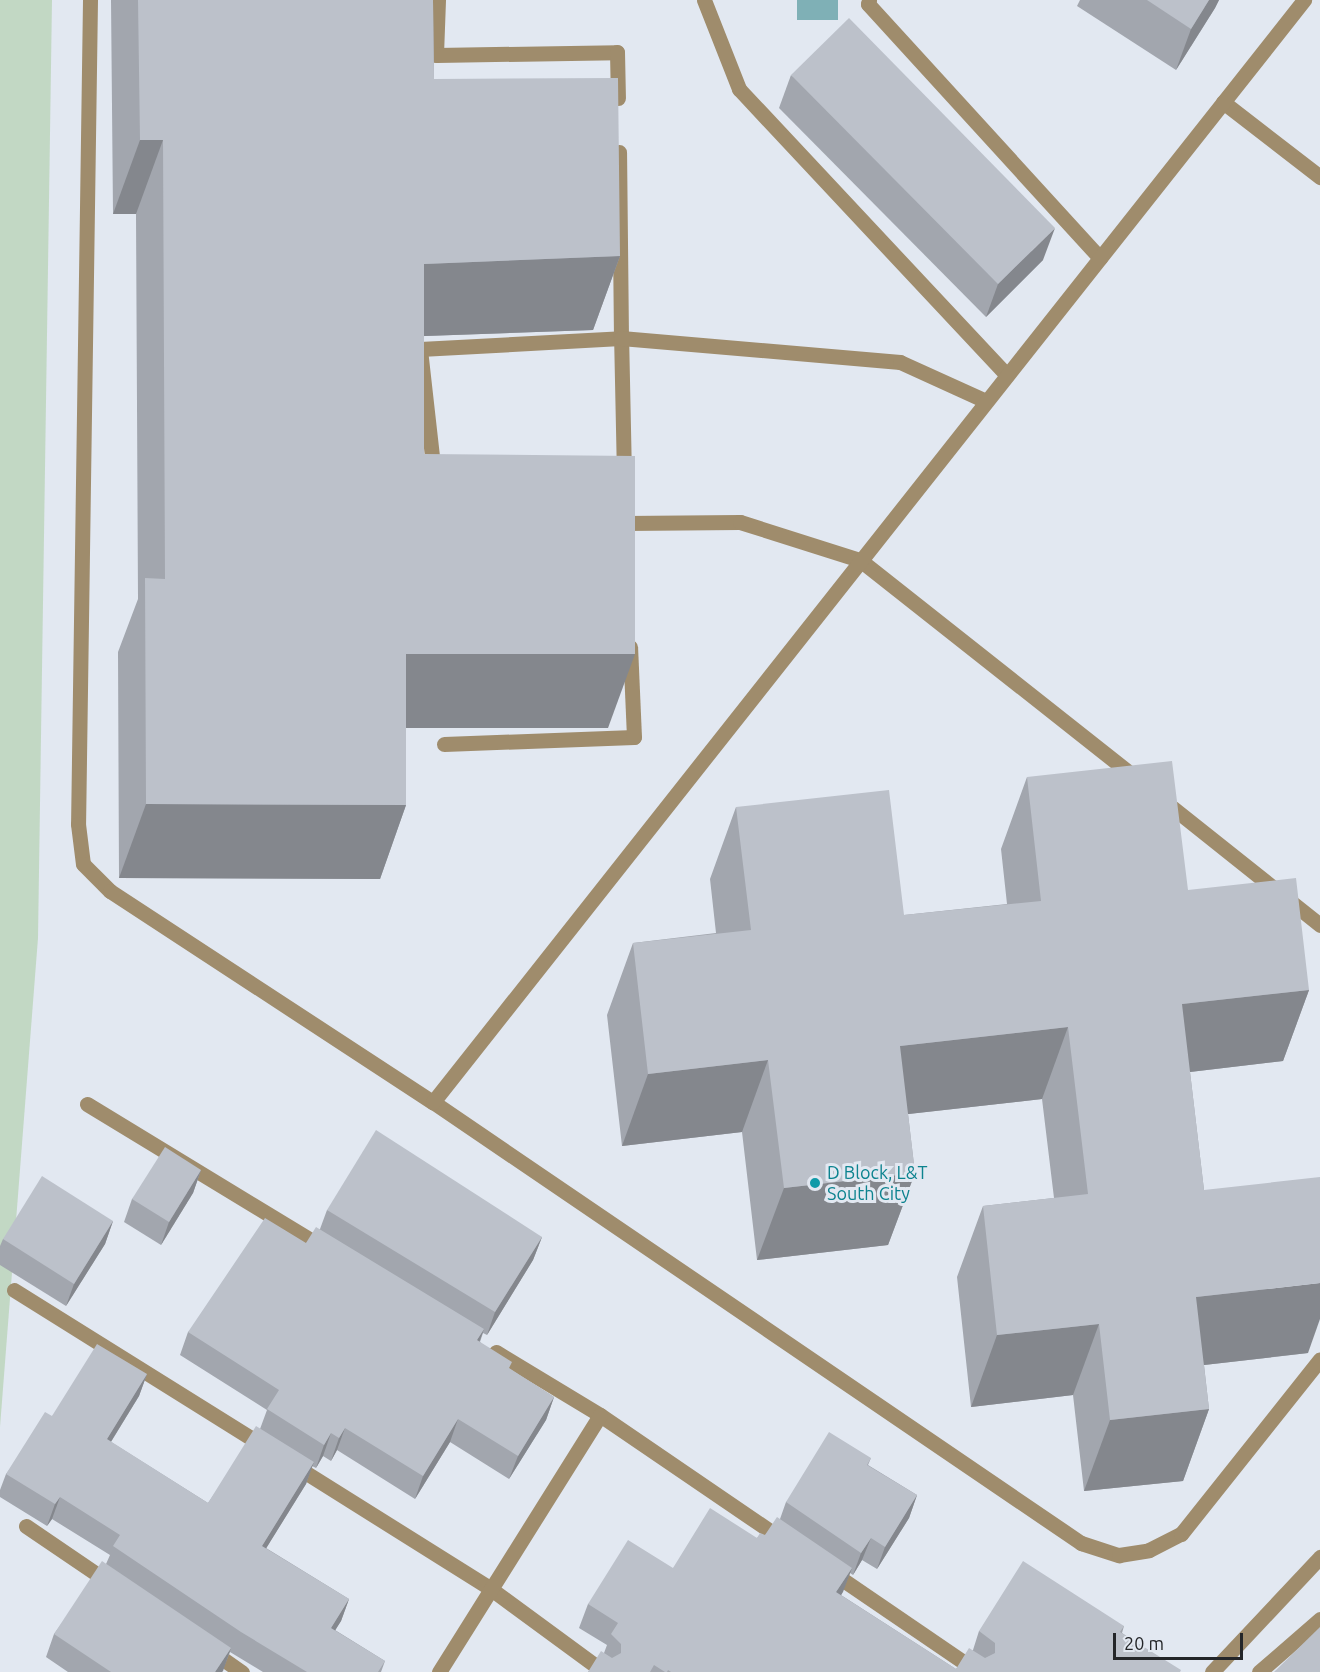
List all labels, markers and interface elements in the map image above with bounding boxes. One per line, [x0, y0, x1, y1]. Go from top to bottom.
place label: D Block, L&T South City [827, 1162, 927, 1204]
marker: D Block, L&T South City [808, 1176, 822, 1190]
scale bar [1116, 1621, 1246, 1659]
text: 20 m [1124, 1633, 1164, 1653]

